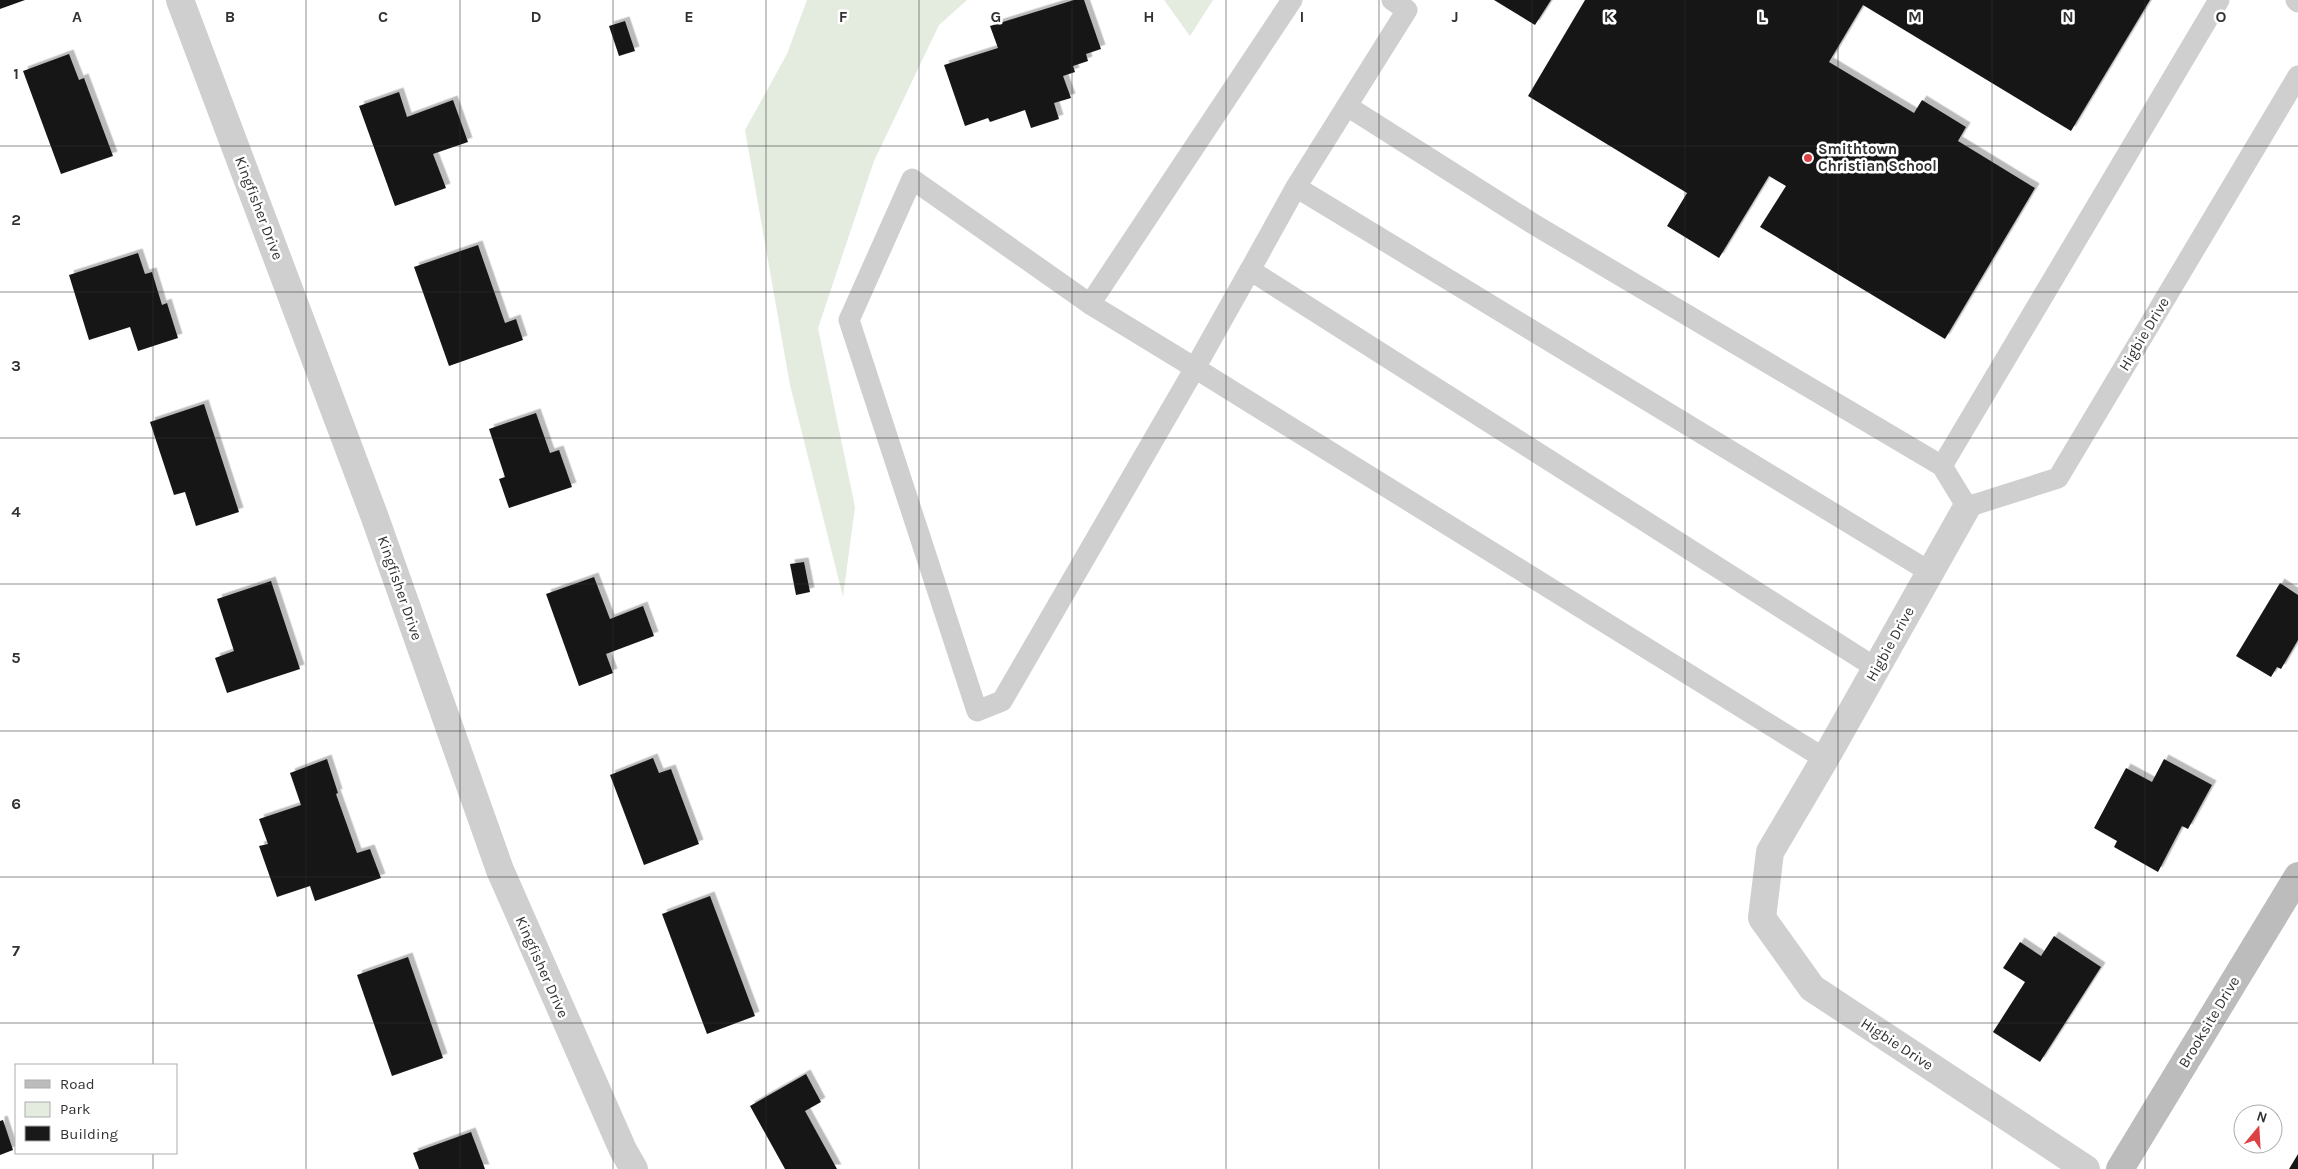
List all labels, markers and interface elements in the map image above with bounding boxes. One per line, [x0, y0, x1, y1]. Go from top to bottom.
text: A [72, 7, 82, 26]
text: B [225, 7, 235, 26]
text: C [378, 7, 388, 26]
text: D [531, 7, 542, 26]
text: E [684, 7, 694, 26]
text: F [839, 7, 848, 26]
text: G [991, 7, 1001, 26]
text: H [1143, 7, 1155, 26]
text: I [1300, 7, 1304, 26]
text: J [1451, 7, 1459, 26]
text: K [1604, 7, 1615, 26]
text: L [1758, 7, 1766, 26]
text: M [1908, 7, 1922, 26]
text: N [2062, 7, 2074, 26]
text: O [2216, 7, 2227, 26]
text: 1 [13, 64, 19, 83]
place label: Smithtown Christian School [1818, 140, 1937, 175]
marker: Smithtown Christian School [1802, 152, 1814, 164]
street label: Kingfisher Drive [231, 154, 287, 262]
text: 2 [11, 210, 21, 229]
street label: Higbie Drive [2115, 294, 2173, 374]
text: 3 [11, 356, 21, 375]
text: 4 [11, 502, 21, 521]
street label: Kingfisher Drive [374, 533, 426, 643]
street label: Higbie Drive [1862, 604, 1918, 684]
text: 5 [11, 648, 21, 667]
text: 6 [11, 794, 21, 813]
street label: Kingfisher Drive [512, 913, 572, 1021]
text: 7 [12, 941, 20, 960]
street label: Brooksite Drive [2175, 973, 2243, 1071]
street label: Higbie Drive [1857, 1014, 1937, 1074]
legend [15, 1064, 178, 1154]
text: Road [60, 1075, 95, 1093]
text: Park [60, 1100, 90, 1118]
north arrow [2233, 1104, 2283, 1154]
text: N [2254, 1107, 2269, 1127]
text: Building [60, 1125, 118, 1143]

